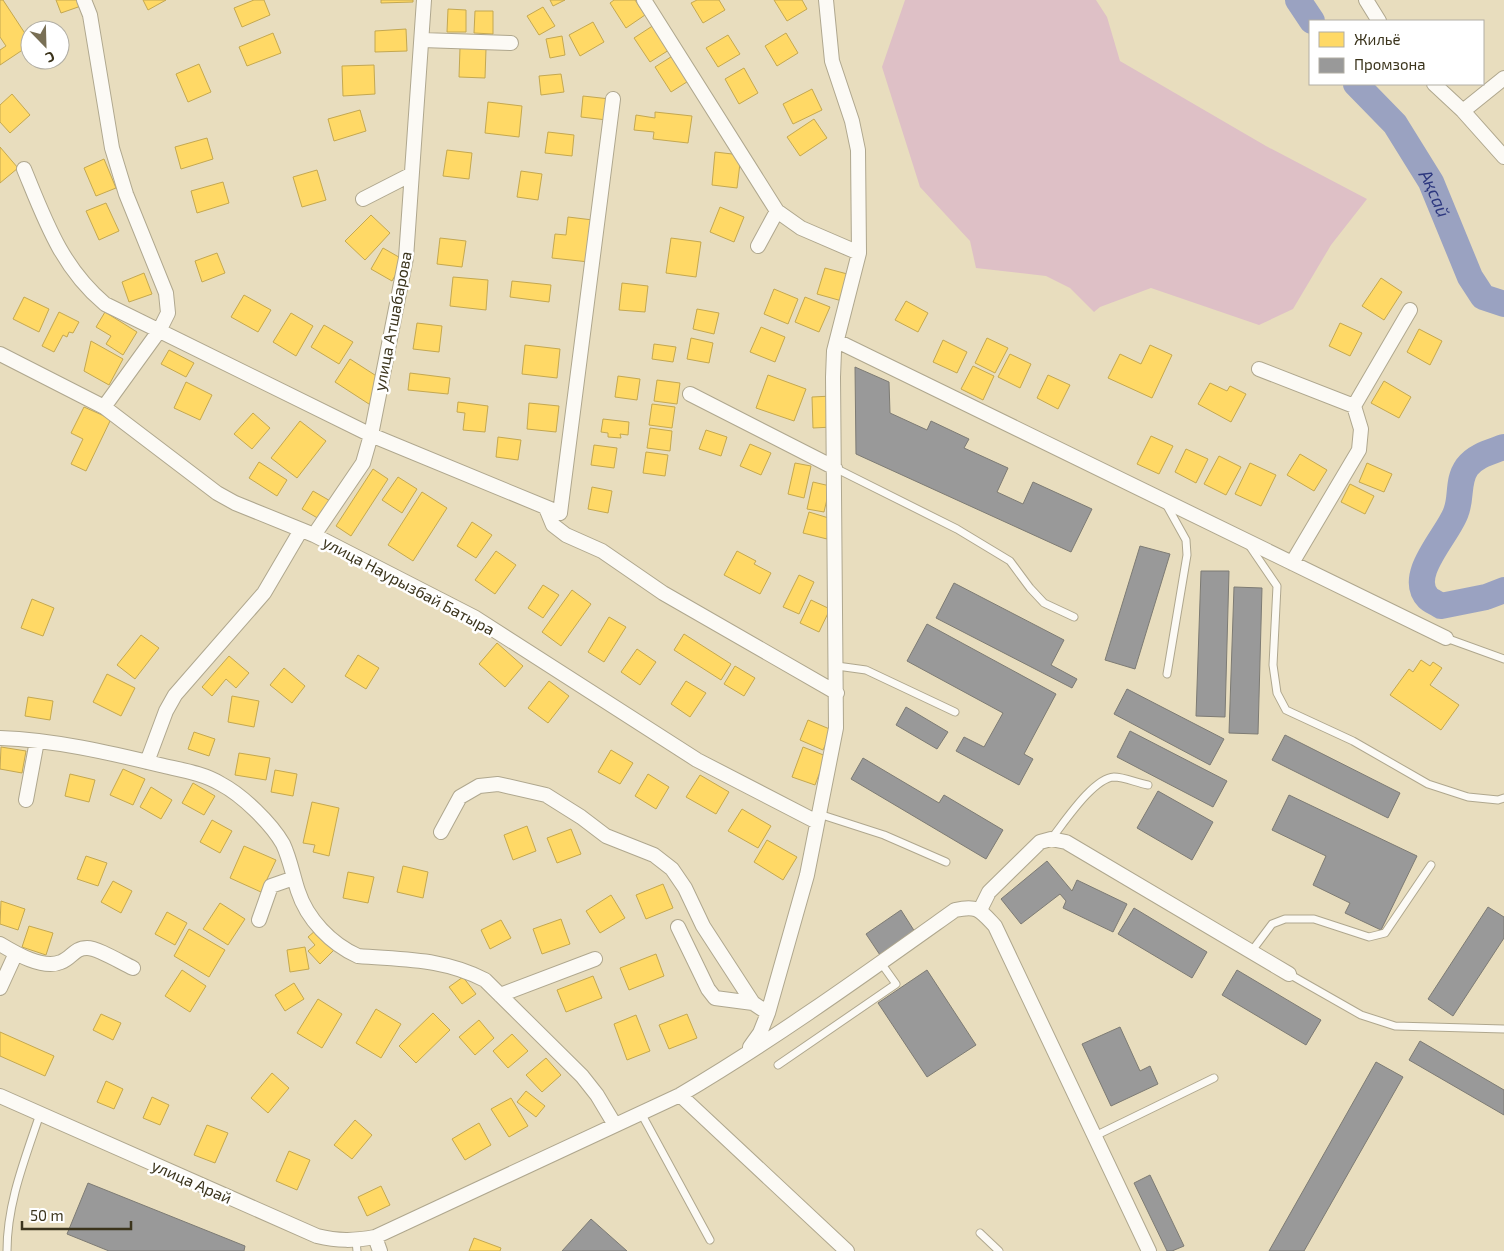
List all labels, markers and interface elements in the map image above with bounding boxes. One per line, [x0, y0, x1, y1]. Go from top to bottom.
north arrow [20, 20, 70, 70]
legend [1309, 20, 1484, 85]
text: Жильё [1354, 30, 1401, 48]
text: С [43, 48, 57, 67]
text: Промзона [1354, 55, 1426, 73]
water label: Ақсай [1414, 164, 1455, 220]
street label: улица Атшабарова [369, 250, 416, 393]
street label: улица Наурызбай Батыра [319, 532, 498, 639]
street label: улица Арай [149, 1155, 235, 1208]
scale bar [22, 1198, 131, 1230]
text: 50 m [30, 1206, 64, 1224]

